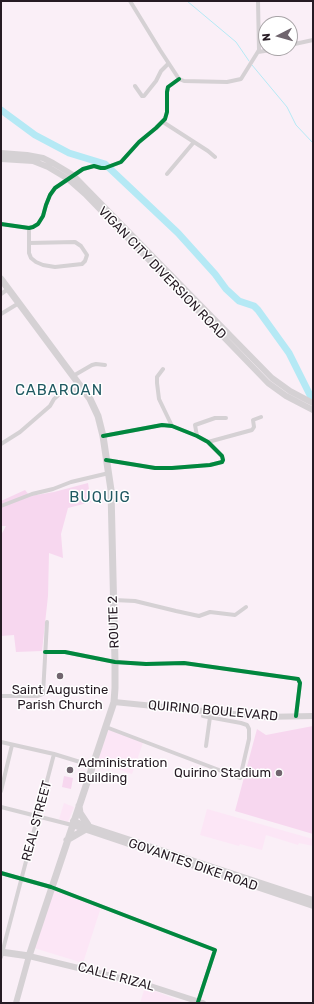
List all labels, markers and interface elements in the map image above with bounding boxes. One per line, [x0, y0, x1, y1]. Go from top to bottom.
north arrow [258, 16, 298, 56]
text: N [260, 33, 273, 42]
street label: VIGAN CITY DIVERSION ROAD [95, 204, 229, 342]
district label: CABAROAN [15, 382, 103, 400]
district label: BUQUIG [69, 489, 131, 507]
street label: ROUTE 2 [105, 595, 123, 649]
marker: Saint Augustine Parish Church [55, 671, 65, 681]
place label: Saint Augustine Parish Church [12, 682, 108, 713]
street label: QUIRINO BOULEVARD [147, 698, 279, 724]
place label: Administration Building [78, 755, 167, 786]
marker: Administration Building [65, 765, 75, 775]
place label: Quirino Stadium [174, 765, 271, 781]
marker: Quirino Stadium [274, 768, 284, 778]
street label: REAL STREET [19, 779, 55, 863]
street label: GOVANTES DIKE ROAD [126, 836, 260, 894]
street label: CALLE RIZAL [76, 959, 156, 995]

